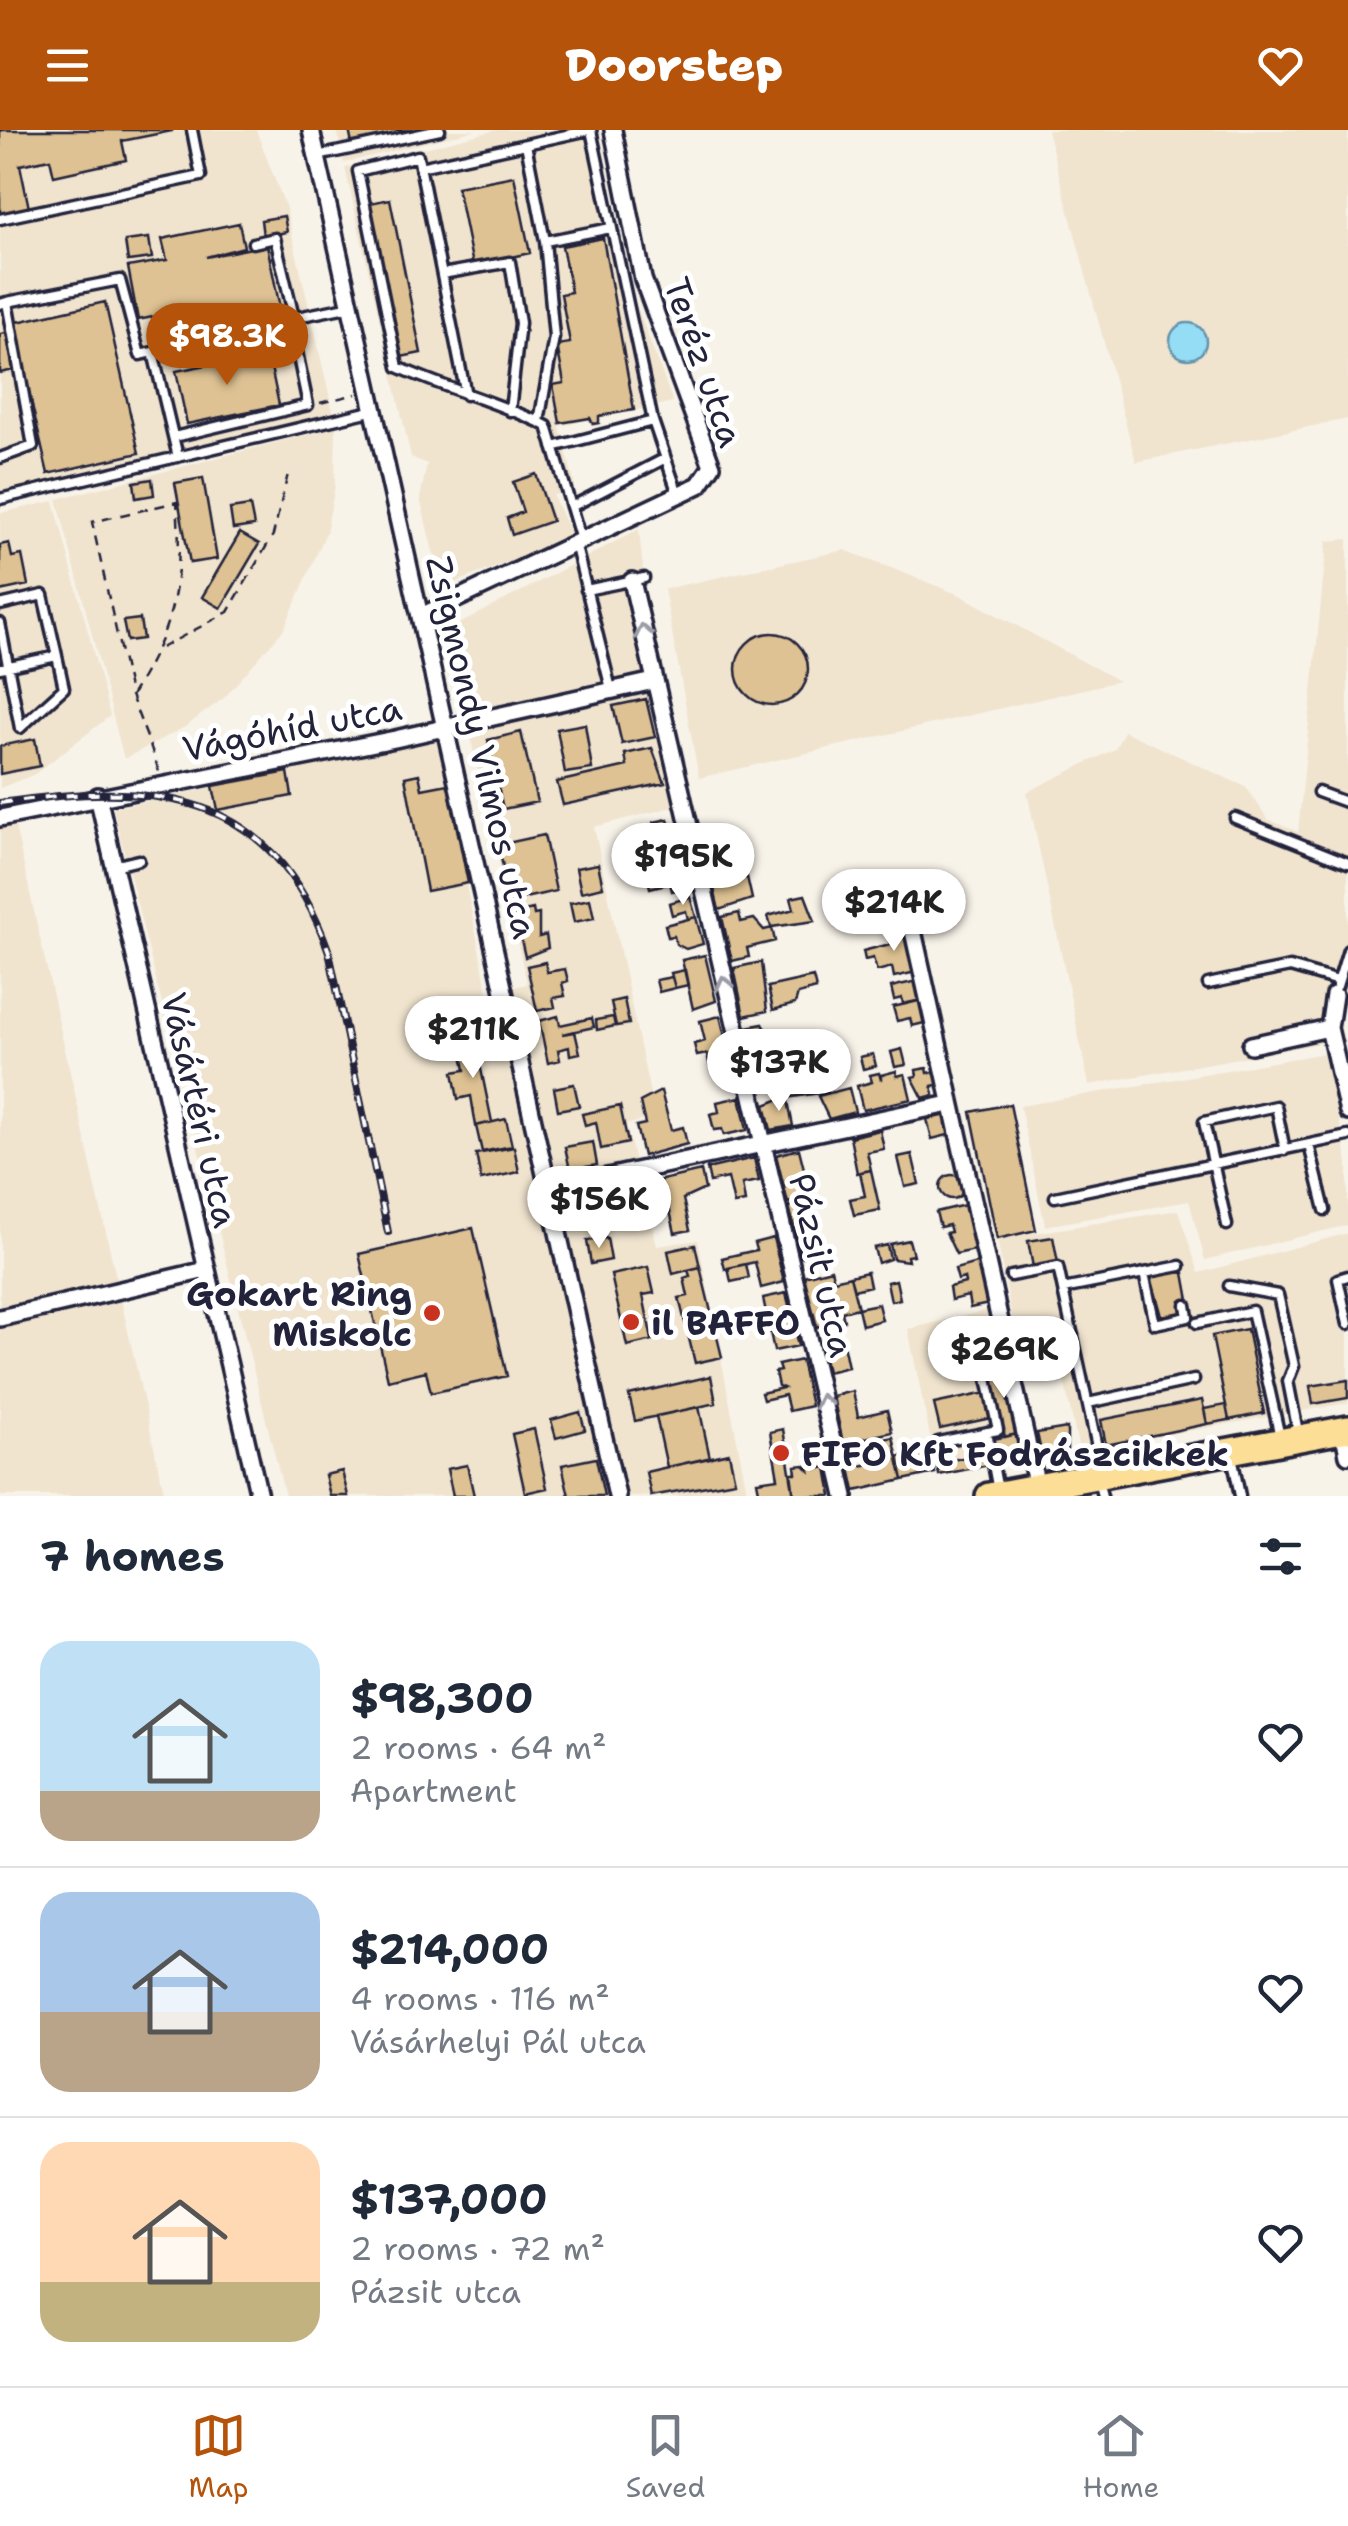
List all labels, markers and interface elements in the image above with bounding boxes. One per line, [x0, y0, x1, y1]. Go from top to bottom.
text: Doorstep [565, 35, 783, 95]
icon: menu [40, 38, 95, 93]
icon: heart [1253, 38, 1308, 93]
street label: Teréz utca [653, 271, 755, 453]
pin: $98.3K [146, 303, 308, 388]
text: $98.3K [168, 314, 286, 357]
street label: Zsigmondy Vilmos utca [415, 551, 549, 943]
one-way arrow [633, 623, 654, 640]
street label: Vágóhíd utca [178, 684, 406, 772]
pin: $195K [613, 823, 753, 908]
text: $195K [633, 834, 733, 877]
pin: $214K [824, 869, 964, 954]
text: $214K [844, 880, 944, 923]
one-way arrow [715, 974, 736, 991]
street label: Vásártéri utca [150, 988, 250, 1232]
pin: $211K [403, 996, 543, 1081]
text: $211K [427, 1007, 519, 1050]
pin: $137K [709, 1029, 849, 1114]
text: $137K [729, 1040, 829, 1083]
pin: $156K [529, 1166, 669, 1251]
street label: Pázsit utca [778, 1169, 866, 1362]
text: $156K [549, 1177, 649, 1220]
place label: Gokart Ring Miskolc [186, 1270, 412, 1357]
place label: il BAFFO [651, 1299, 800, 1346]
marker: Gokart Ring Miskolc [421, 1302, 443, 1324]
marker: il BAFFO [620, 1311, 642, 1333]
pin: $269K [934, 1316, 1074, 1401]
text: $269K [950, 1327, 1058, 1370]
one-way arrow [814, 1393, 835, 1410]
place label: FIFO Kft Fodrászcikkek [801, 1430, 1229, 1477]
marker: FIFO Kft Fodrászcikkek [770, 1442, 792, 1464]
text: 7 homes [40, 1528, 225, 1584]
icon: filters [1253, 1529, 1308, 1584]
text: $98,300 [350, 1670, 534, 1726]
icon: home [120, 1681, 240, 1801]
icon: heart [1253, 1714, 1308, 1769]
text: 2 rooms · 64 m² [350, 1726, 606, 1769]
text: Apartment [350, 1769, 517, 1812]
text: $214,000 [350, 1921, 549, 1977]
icon: home [120, 1932, 240, 2052]
icon: heart [1253, 1965, 1308, 2020]
text: 4 rooms · 116 m² [350, 1977, 610, 2020]
text: Vásárhelyi Pál utca [350, 2020, 646, 2063]
text: $137,000 [350, 2171, 548, 2227]
icon: home [120, 2182, 240, 2302]
icon: heart [1253, 2215, 1308, 2270]
text: 2 rooms · 72 m² [350, 2227, 605, 2270]
text: Pázsit utca [350, 2270, 521, 2313]
tab: Map [189, 2408, 249, 2506]
tab: Saved [626, 2408, 705, 2506]
tab: Home [1082, 2408, 1159, 2506]

